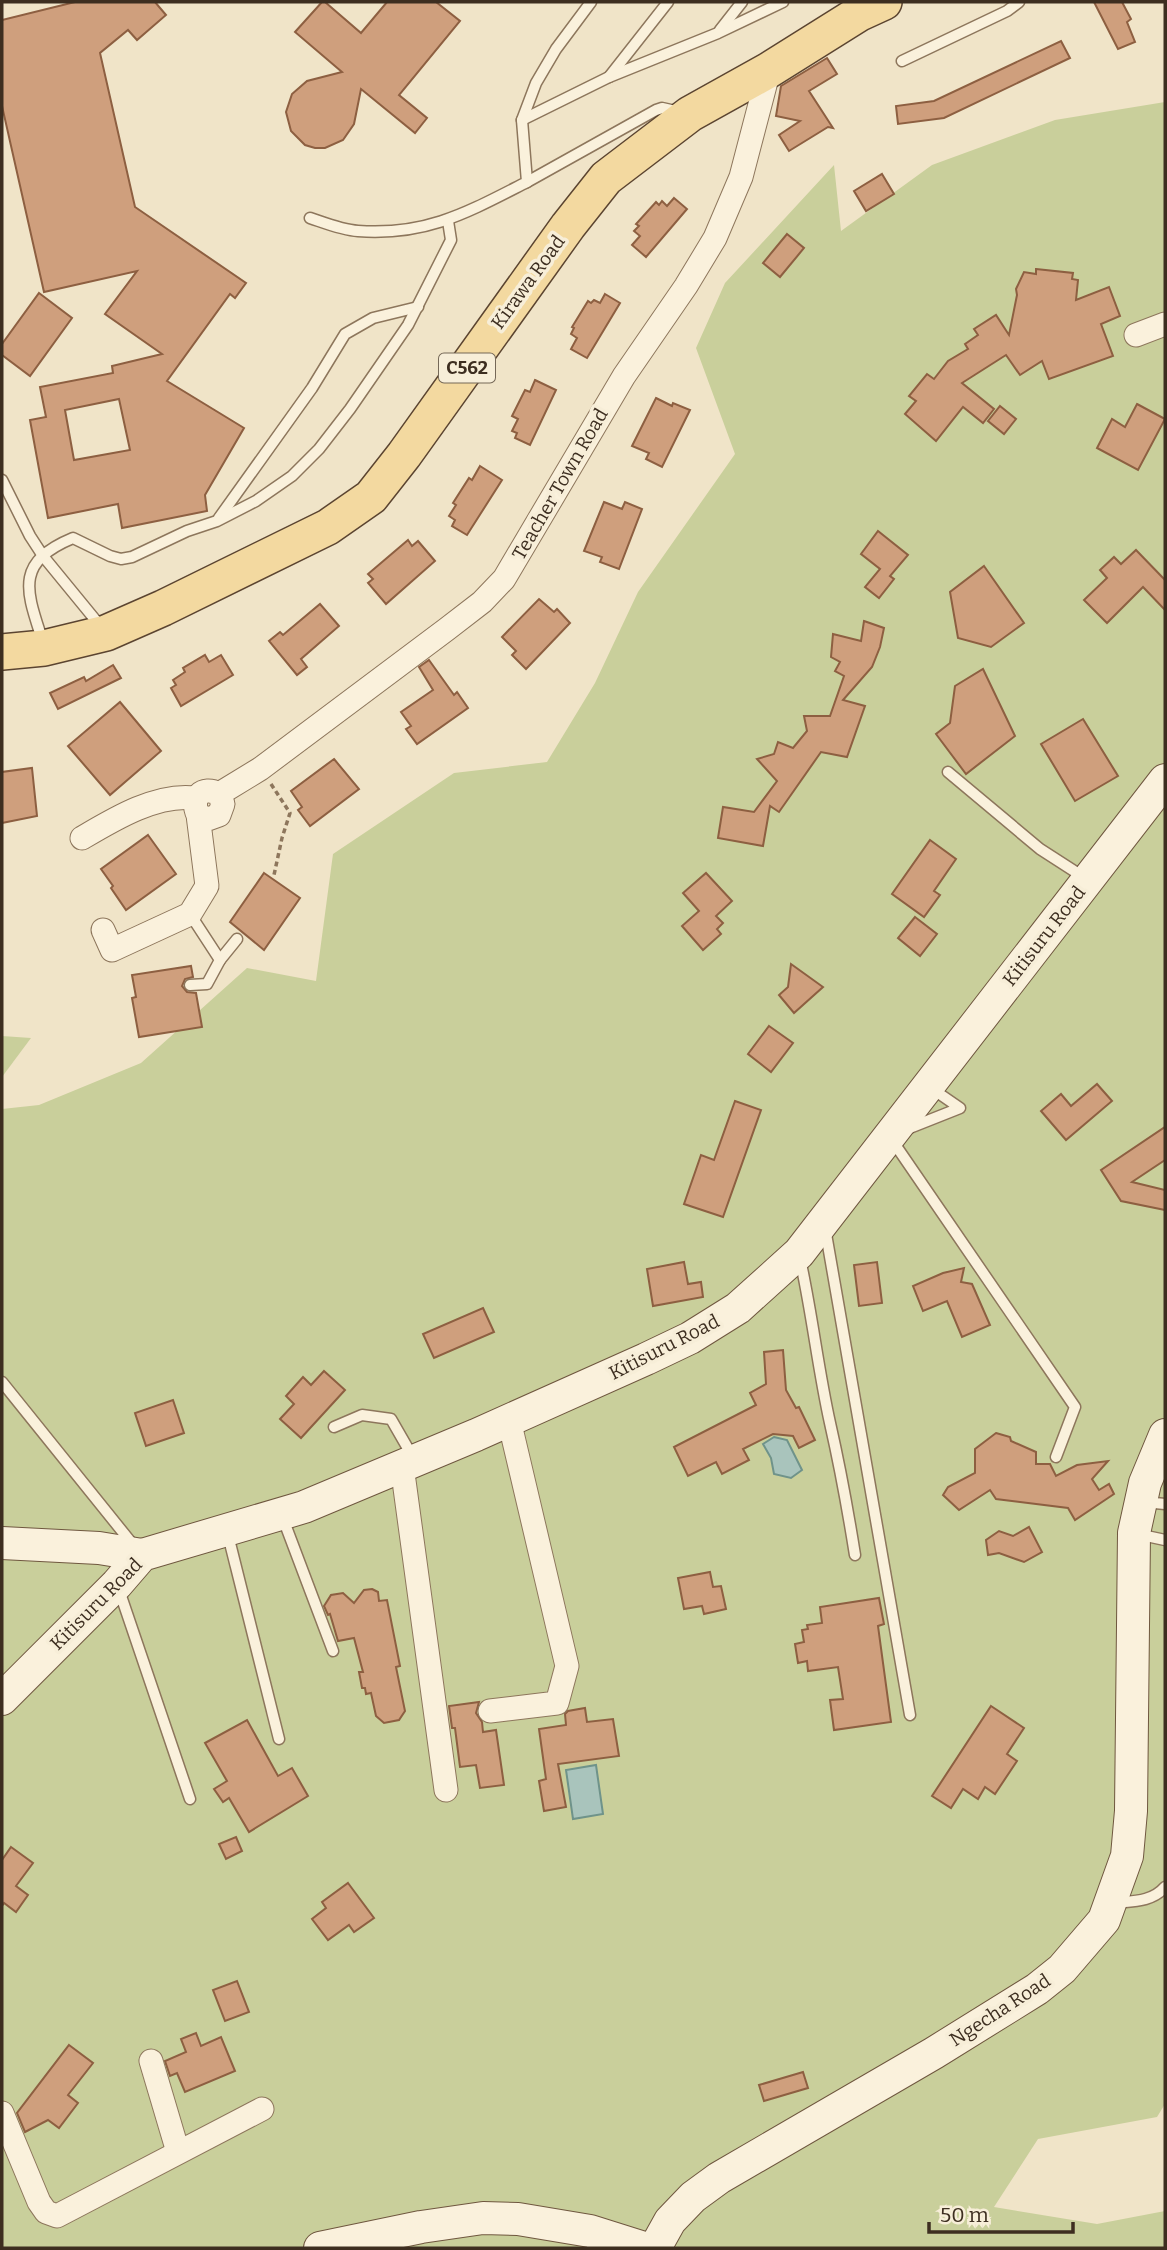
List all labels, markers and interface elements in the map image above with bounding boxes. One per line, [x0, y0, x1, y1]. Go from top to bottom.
street label: Kirawa Road [486, 231, 570, 333]
road number: C562 [439, 354, 495, 382]
street label: Teacher Town Road [507, 404, 613, 564]
street label: Kitisuru Road [998, 881, 1090, 991]
street label: Kitisuru Road [605, 1309, 723, 1385]
street label: Kitisuru Road [45, 1553, 147, 1655]
street label: Ngecha Road [945, 1969, 1055, 2051]
scale bar [929, 2190, 1072, 2234]
text: 50 m [940, 2202, 989, 2228]

